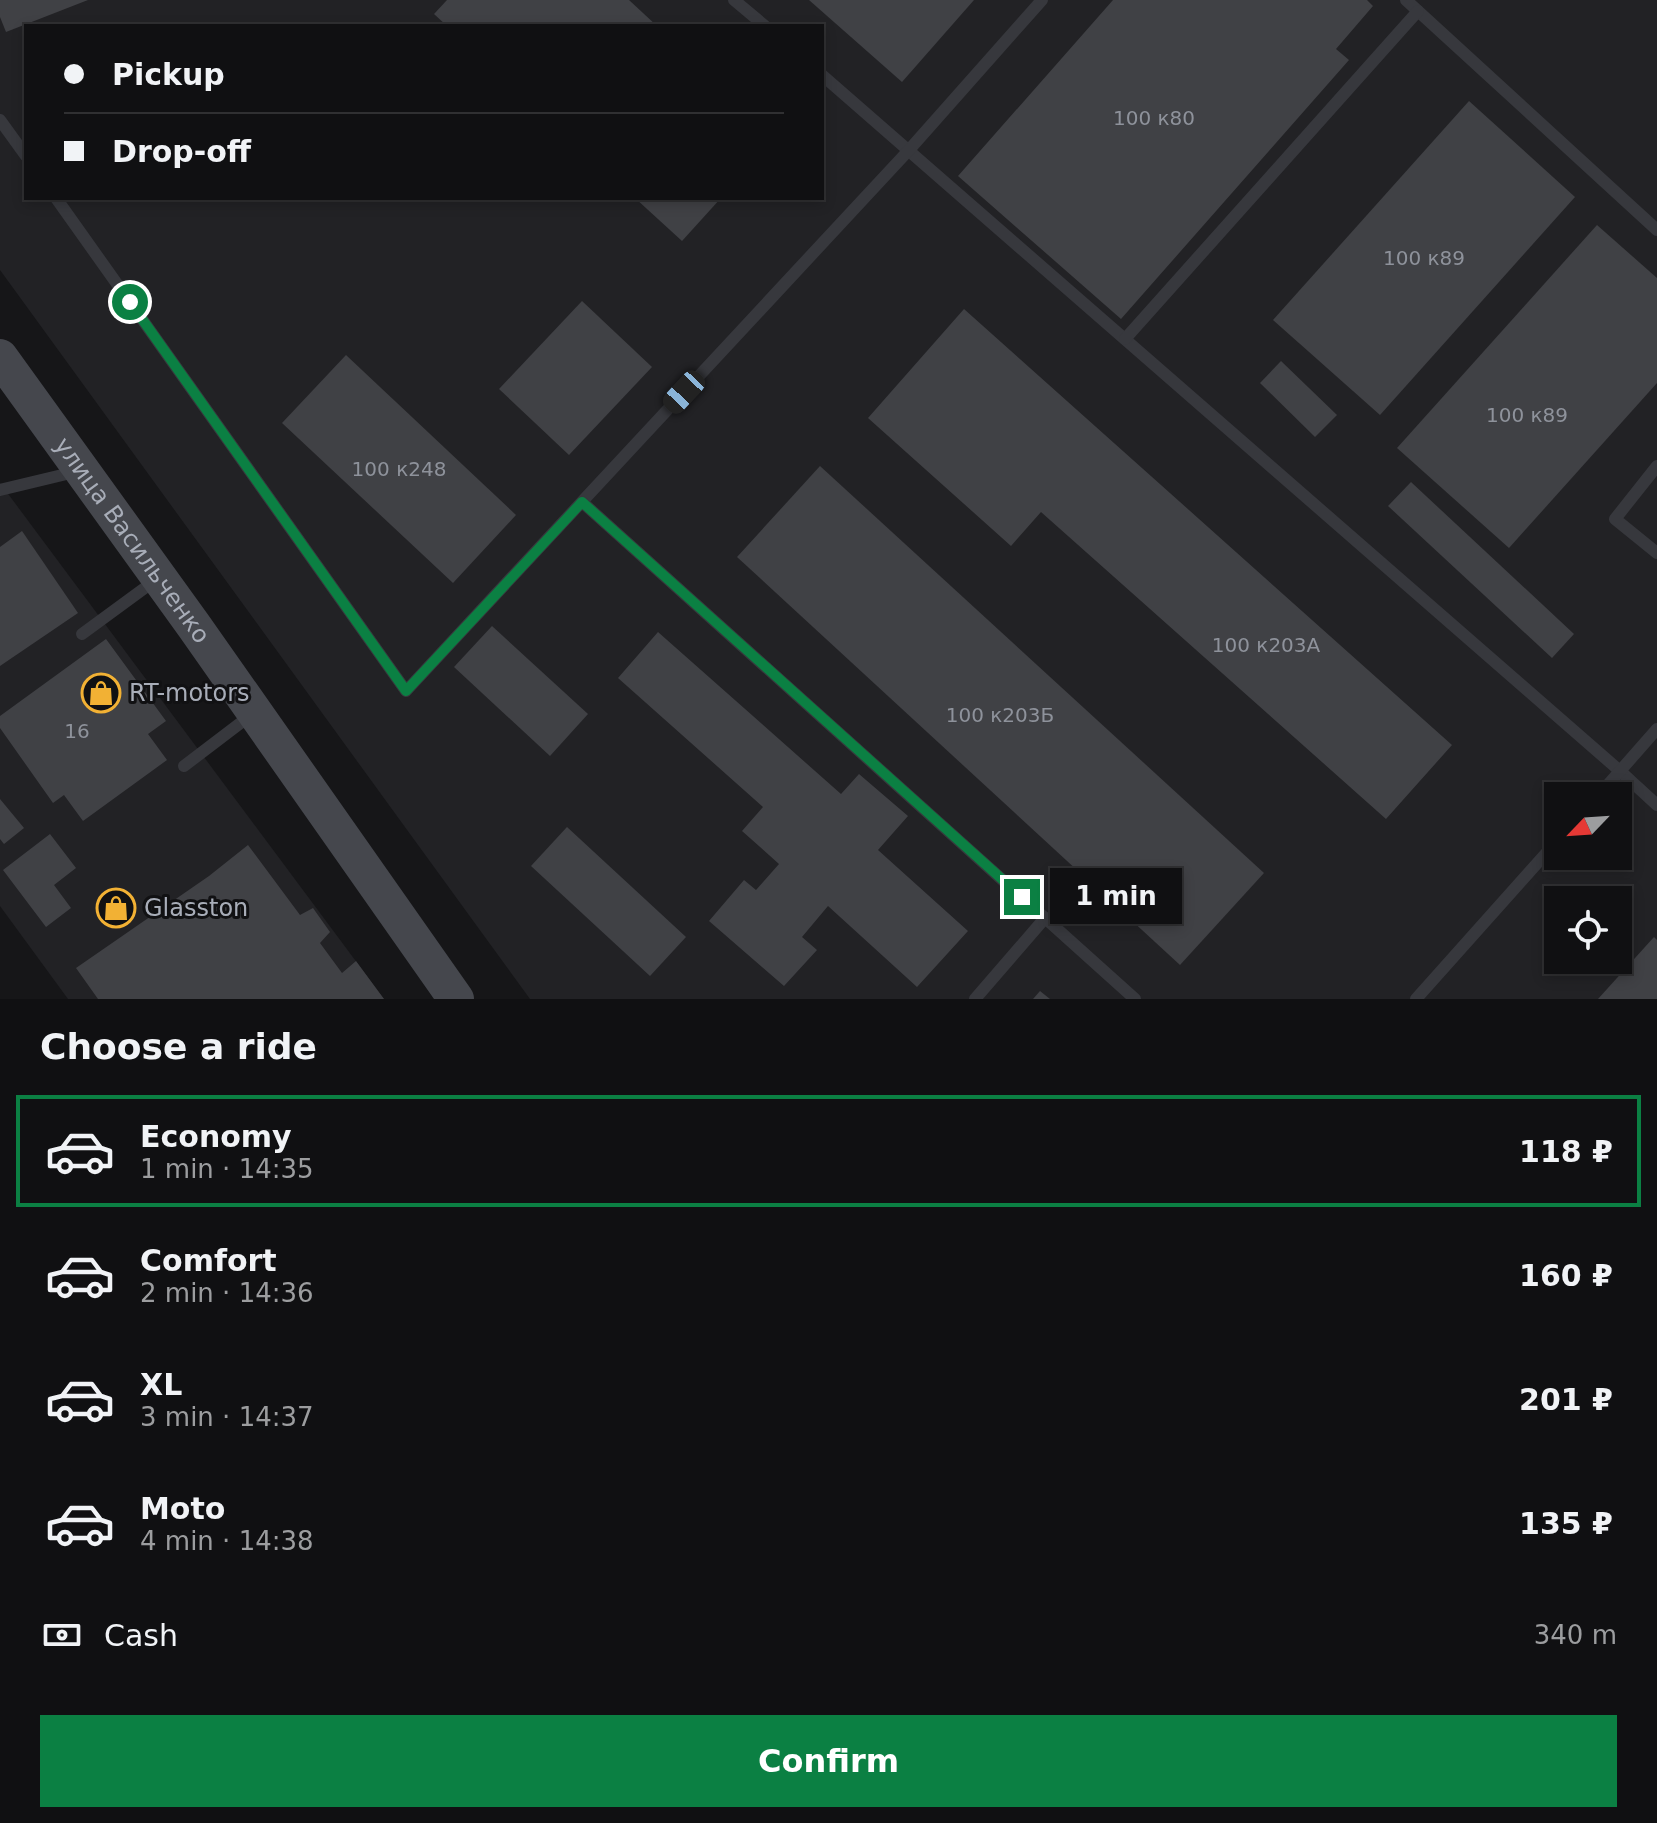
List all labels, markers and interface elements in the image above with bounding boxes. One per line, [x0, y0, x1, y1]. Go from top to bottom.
text: Pickup [112, 57, 225, 92]
house number: 100 к80 [1113, 106, 1195, 130]
text: Drop-off [112, 134, 251, 169]
house number: 100 к89 [1383, 246, 1465, 270]
route start [112, 284, 148, 320]
car [659, 366, 709, 418]
house number: 100 к89 [1486, 403, 1568, 427]
street label: улица Васильченко [49, 432, 216, 649]
house number: 100 к248 [352, 457, 446, 481]
house number: 100 к203А [1212, 633, 1321, 657]
shop icon: RT-motors [80, 672, 122, 714]
place label: RT-motors [129, 679, 250, 707]
house number: 100 к203Б [946, 703, 1054, 727]
house number: 16 [64, 719, 90, 743]
north arrow [1544, 782, 1632, 870]
map controls [1544, 782, 1632, 974]
callout: 1 min [1050, 869, 1182, 925]
route end [1004, 879, 1040, 915]
text: 1 min [1075, 881, 1157, 911]
button: locate [1544, 886, 1632, 974]
shop icon: Glasston [95, 887, 137, 929]
place label: Glasston [144, 894, 248, 922]
text: Choose a ride [40, 1026, 317, 1067]
icon: car [44, 1115, 116, 1187]
text: Economy [140, 1119, 292, 1154]
text: 118 ₽ [1519, 1134, 1613, 1169]
text: 1 min · 14:35 [140, 1154, 314, 1184]
icon: car [44, 1239, 116, 1311]
text: Comfort [140, 1243, 277, 1278]
text: 160 ₽ [1519, 1258, 1613, 1293]
text: 2 min · 14:36 [140, 1278, 314, 1308]
icon: car [44, 1363, 116, 1435]
text: XL [140, 1367, 182, 1402]
text: 201 ₽ [1519, 1382, 1613, 1417]
text: 3 min · 14:37 [140, 1402, 314, 1432]
icon: car [44, 1487, 116, 1559]
text: Moto [140, 1491, 225, 1526]
text: 135 ₽ [1519, 1506, 1613, 1541]
text: 4 min · 14:38 [140, 1526, 314, 1556]
icon: cash [40, 1613, 84, 1657]
text: Cash [104, 1618, 178, 1653]
text: 340 m [1534, 1620, 1617, 1650]
button: Confirm [40, 1715, 1617, 1807]

